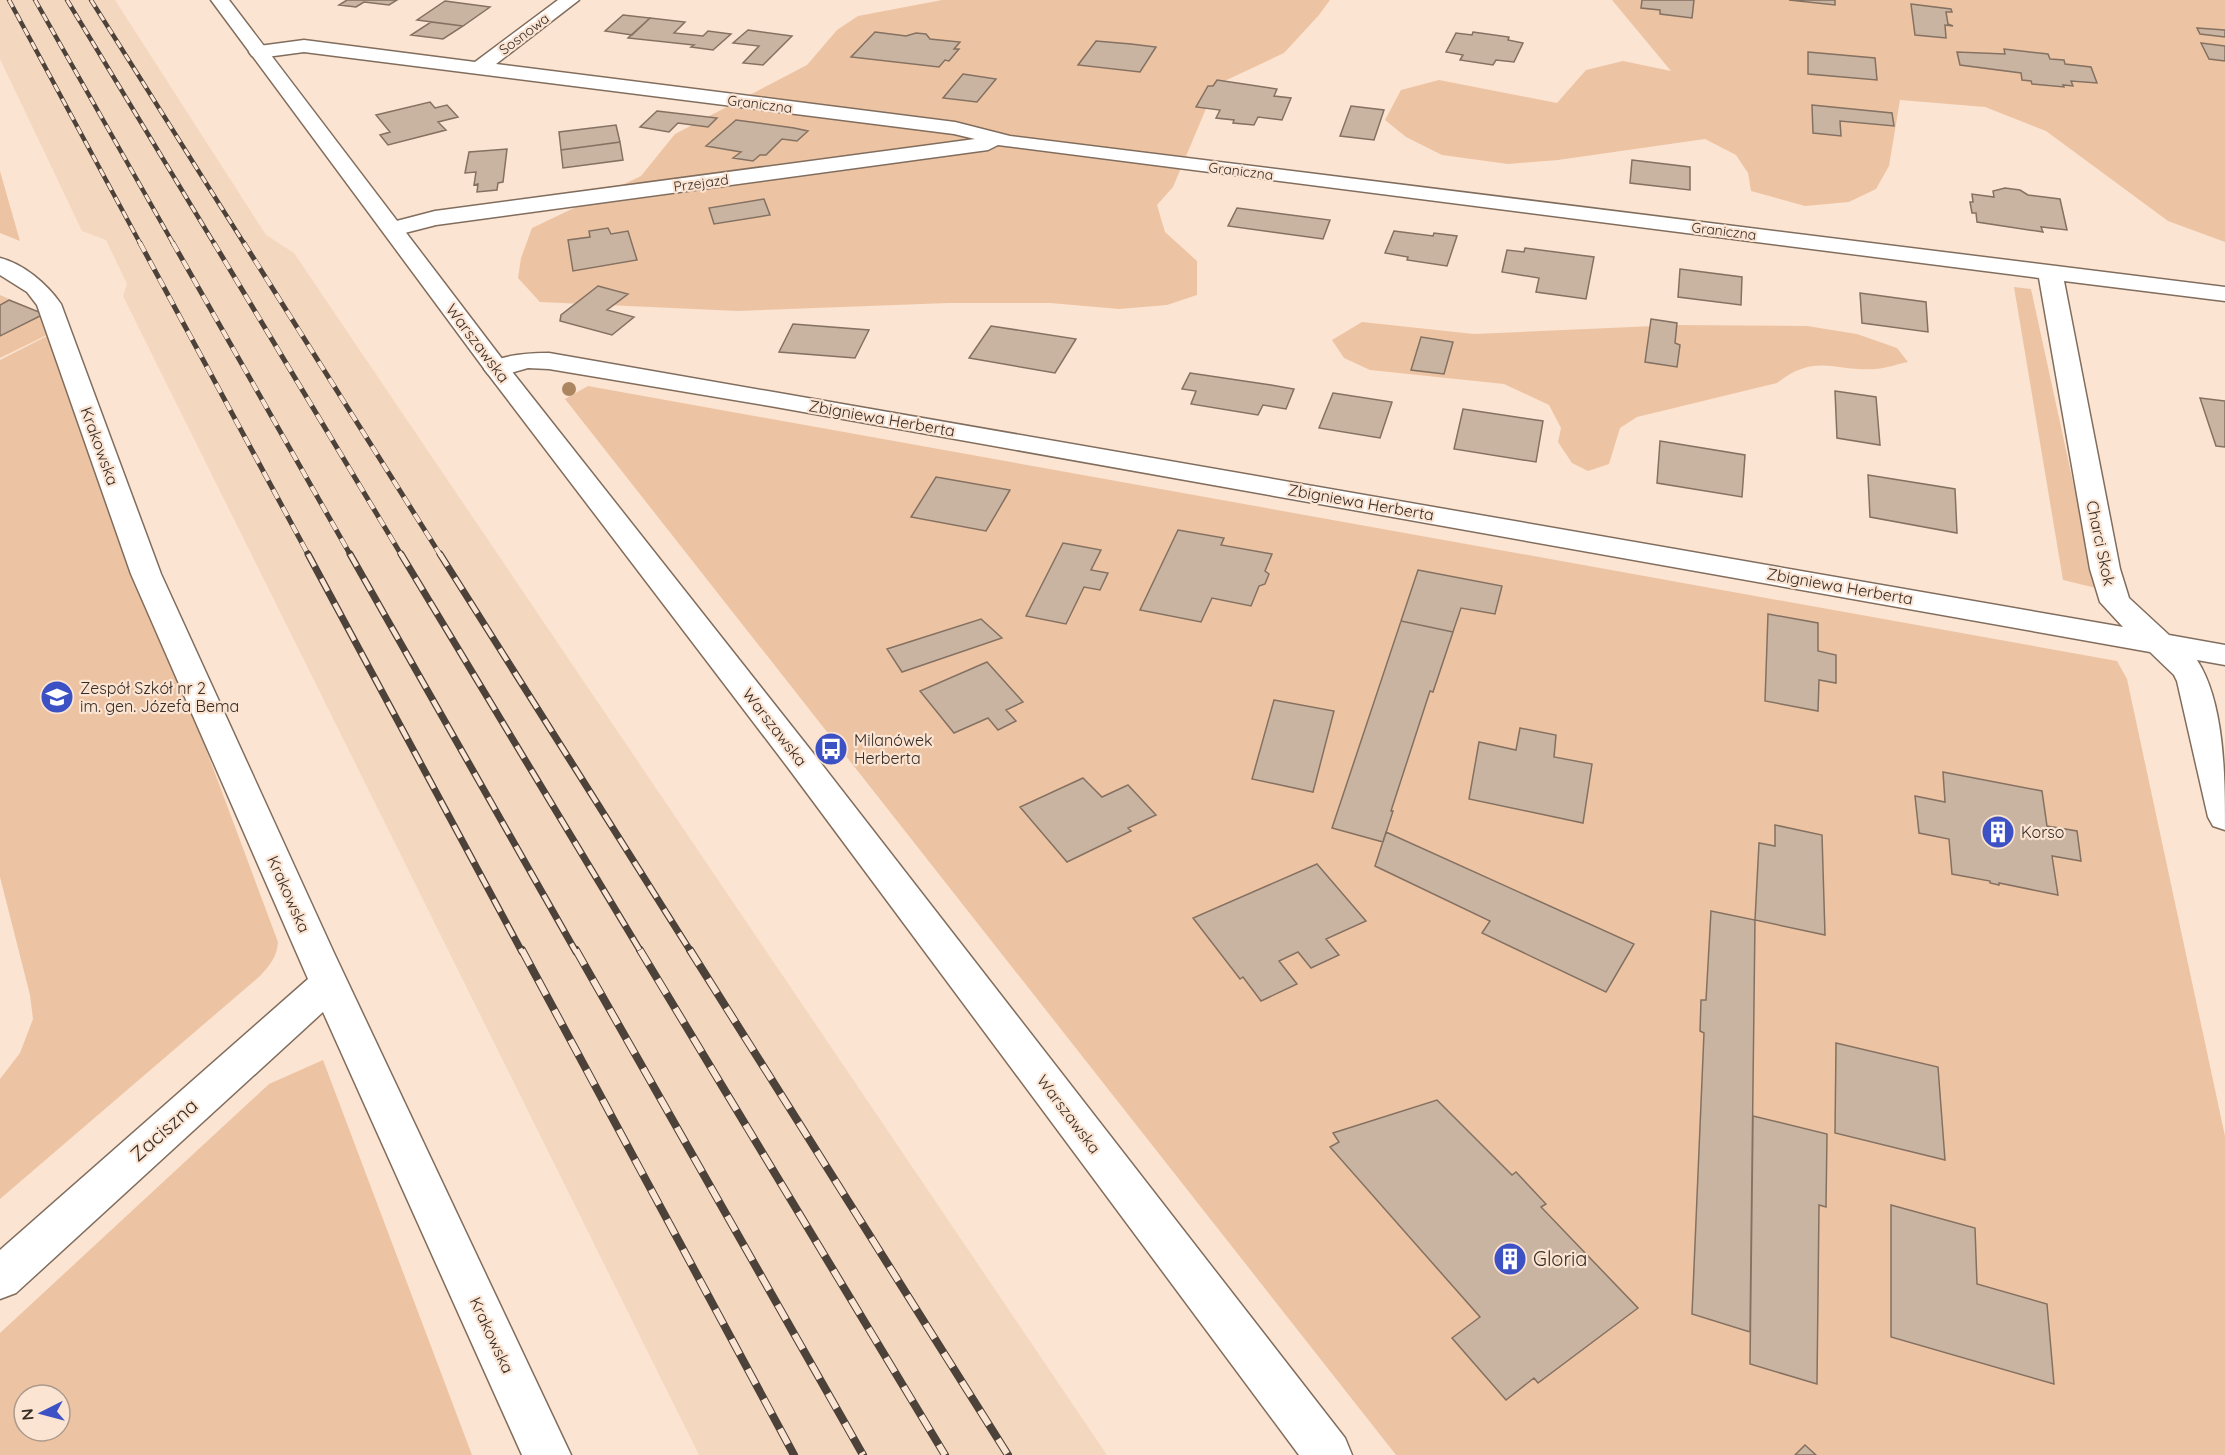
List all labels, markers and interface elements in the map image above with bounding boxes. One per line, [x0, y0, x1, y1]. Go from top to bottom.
street label: Sosnowa [495, 9, 553, 59]
street label: Graniczna [727, 91, 793, 117]
street label: Graniczna [1208, 158, 1274, 184]
street label: Przejazd [672, 170, 730, 196]
street label: Graniczna [1691, 218, 1757, 244]
street label: Warszawska [442, 300, 514, 386]
street label: Zbigniewa Herberta [807, 395, 957, 441]
street label: Krakowska [77, 404, 123, 488]
street label: Zbigniewa Herberta [1286, 479, 1436, 525]
street label: Charci Skok [2082, 499, 2120, 587]
street label: Zbigniewa Herberta [1765, 563, 1915, 609]
place label: Zespół Szkół nr 2 im. gen. Józefa Bema [80, 678, 239, 716]
school or university icon: Zespół Szkół nr 2 im. gen. Józefa Bema [39, 679, 75, 715]
street label: Warszawska [738, 684, 812, 770]
place label: Milanówek Herberta [854, 730, 933, 768]
bus stop icon: Milanówek Herberta [813, 731, 849, 767]
building icon: Korso [1980, 814, 2016, 850]
place label: Korso [2021, 822, 2064, 842]
street label: Krakowska [263, 853, 315, 935]
street label: Warszawska [1033, 1071, 1105, 1157]
street label: Zaciszna [125, 1093, 203, 1166]
building icon: Gloria [1492, 1241, 1528, 1277]
place label: Gloria [1533, 1246, 1587, 1271]
street label: Krakowska [466, 1294, 518, 1376]
north arrow [12, 1383, 72, 1443]
text: N [17, 1408, 38, 1421]

